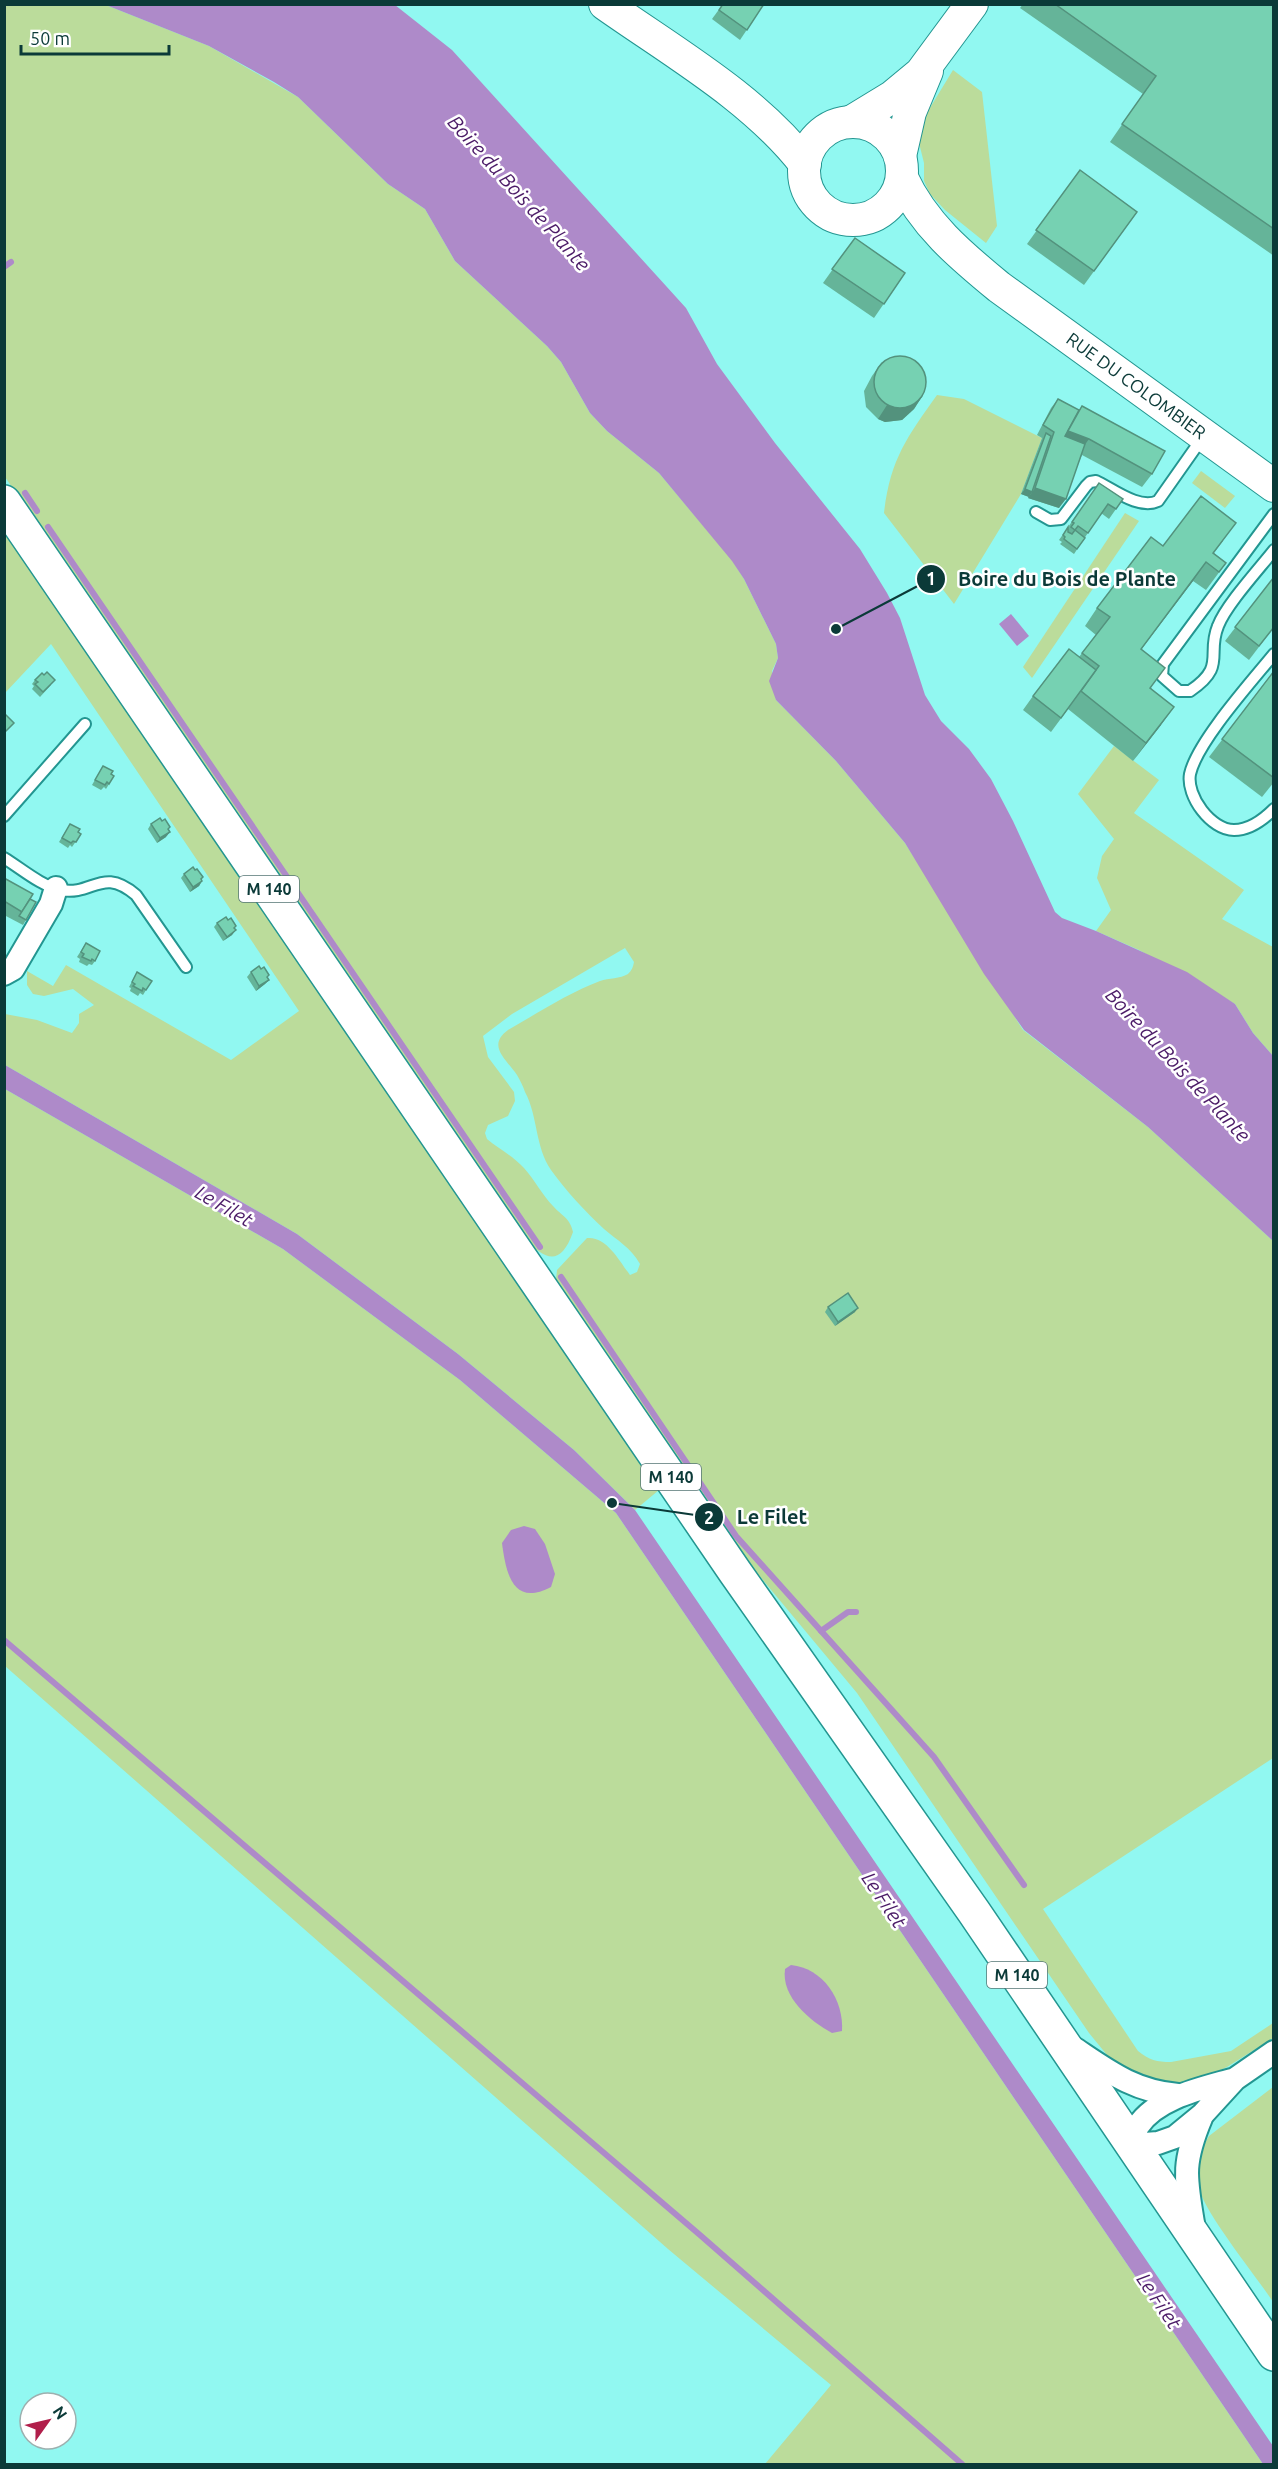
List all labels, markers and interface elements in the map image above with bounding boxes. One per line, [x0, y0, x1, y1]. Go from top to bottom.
scale bar [21, 18, 170, 56]
text: 50 m [30, 28, 70, 48]
water label: Boire du Bois de Plante [444, 110, 595, 275]
street label: RUE DU COLOMBIER [1063, 328, 1210, 442]
callout: Boire du Bois de Plante [916, 560, 1189, 598]
text: Boire du Bois de Plante [958, 567, 1176, 590]
text: 1 [926, 568, 936, 588]
road number: M 140 [239, 876, 299, 902]
water label: Boire du Bois de Plante [1101, 983, 1255, 1146]
water label: Le Filet [191, 1180, 257, 1231]
road number: M 140 [641, 1464, 701, 1490]
callout: Le Filet [694, 1498, 819, 1536]
text: Le Filet [737, 1505, 808, 1528]
text: 2 [704, 1507, 714, 1527]
water label: Le Filet [857, 1867, 912, 1932]
road number: M 140 [987, 1962, 1047, 1988]
water label: Le Filet [1132, 2268, 1187, 2333]
north arrow [18, 2391, 78, 2451]
text: N [50, 2403, 71, 2423]

